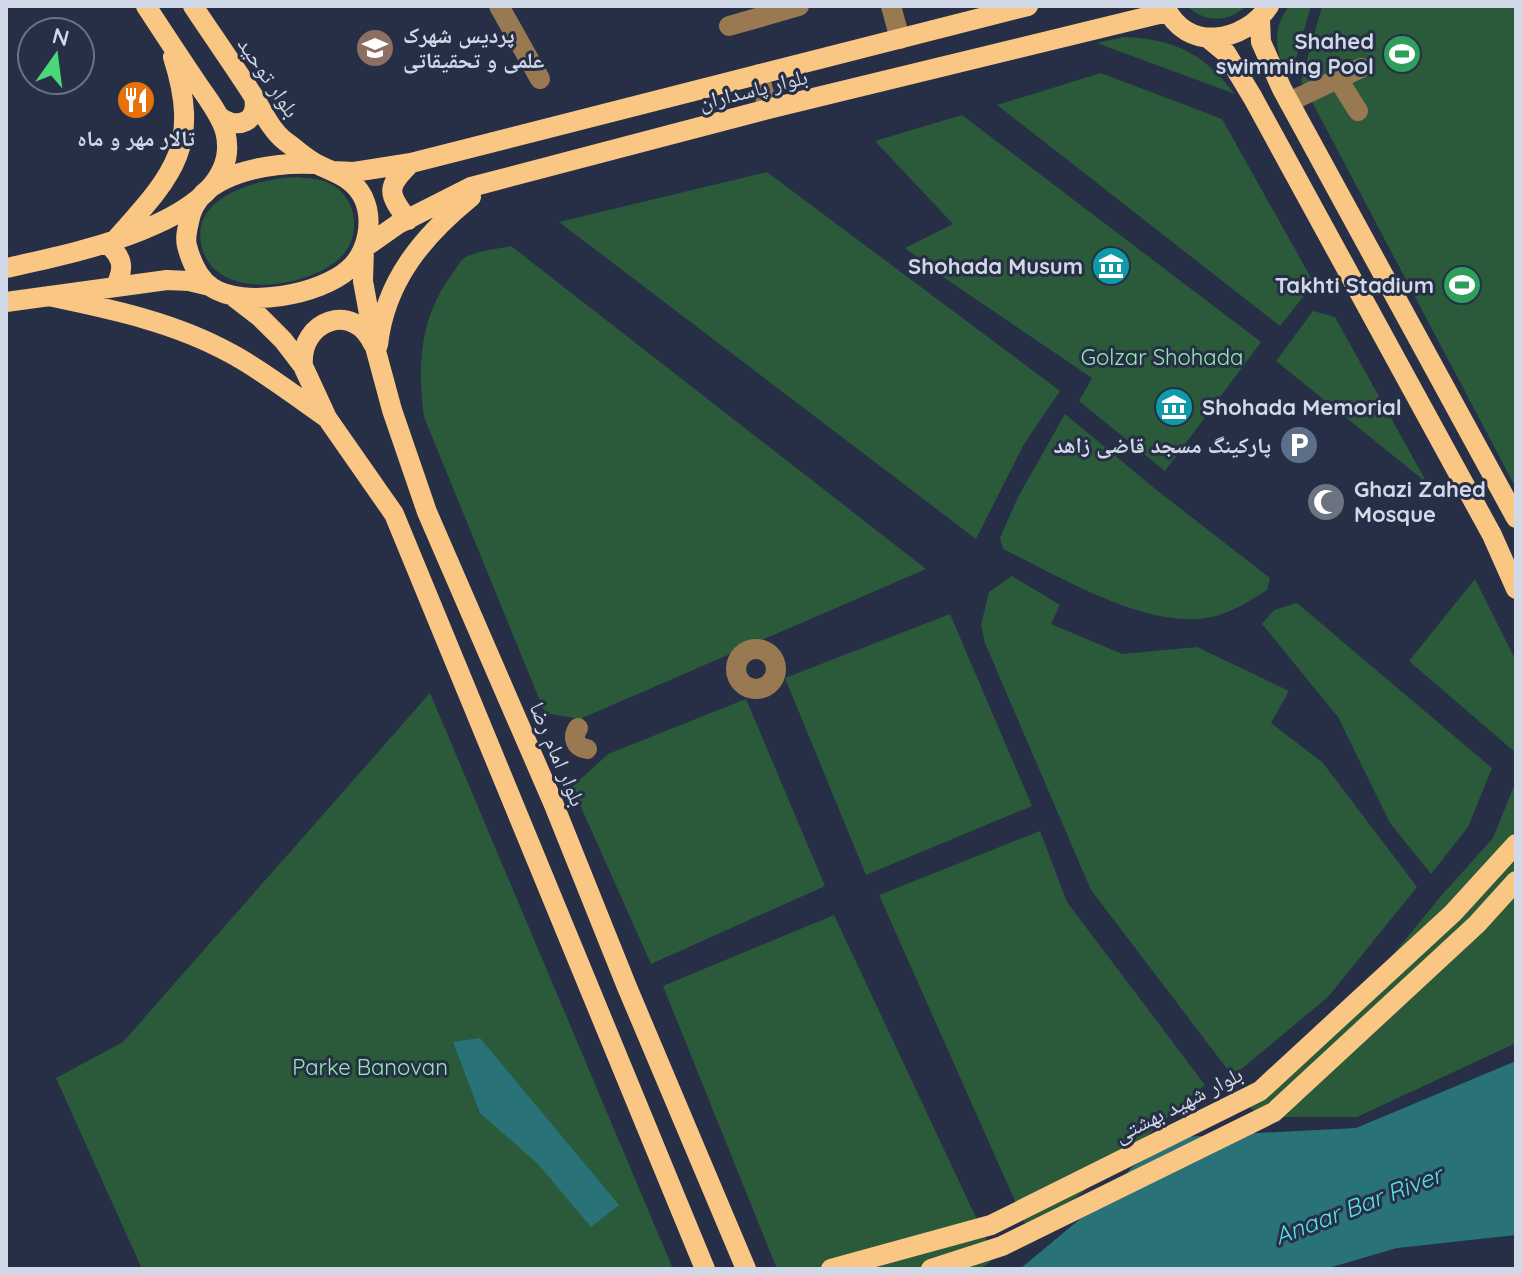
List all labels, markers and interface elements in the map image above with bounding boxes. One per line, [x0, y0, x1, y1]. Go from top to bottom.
north arrow [16, 16, 96, 96]
text: N [50, 21, 72, 52]
place label: پردیس شهرک علمی و تحقیقاتی [403, 21, 544, 74]
school or university icon: پردیس شهرک علمی و تحقیقاتی [354, 27, 396, 69]
place label: Shahed swimming Pool [1216, 27, 1374, 80]
street label: بلوار توحید [232, 31, 306, 123]
sports icon: Shahed swimming Pool [1381, 33, 1423, 75]
street label: بلوار پاسداران [696, 62, 810, 116]
restaurant icon: تالار مهر و ماه [115, 79, 157, 121]
place label: تالار مهر و ماه [77, 124, 195, 152]
museum icon: Shohada Musum [1090, 245, 1132, 287]
place label: Shohada Musum [908, 252, 1083, 280]
sports icon: Takhti Stadium [1441, 264, 1483, 306]
place label: Takhti Stadium [1275, 271, 1434, 299]
park label: Golzar Shohada [1081, 343, 1243, 371]
museum icon: Shohada Memorial [1153, 386, 1195, 428]
place label: Shohada Memorial [1202, 393, 1402, 421]
parking icon: پارکینگ مسجد قاضی زاهد [1278, 424, 1320, 466]
place label: پارکینگ مسجد قاضی زاهد [1054, 431, 1271, 459]
place label: Ghazi Zahed Mosque [1354, 475, 1486, 528]
mosque icon: Ghazi Zahed Mosque [1305, 481, 1347, 523]
street label: بلوار امام رضا [523, 698, 592, 811]
park label: Parke Banovan [292, 1053, 448, 1081]
street label: بلوار شهید بهشتی [1109, 1060, 1247, 1148]
water label: Anaar Bar River [1270, 1158, 1449, 1251]

